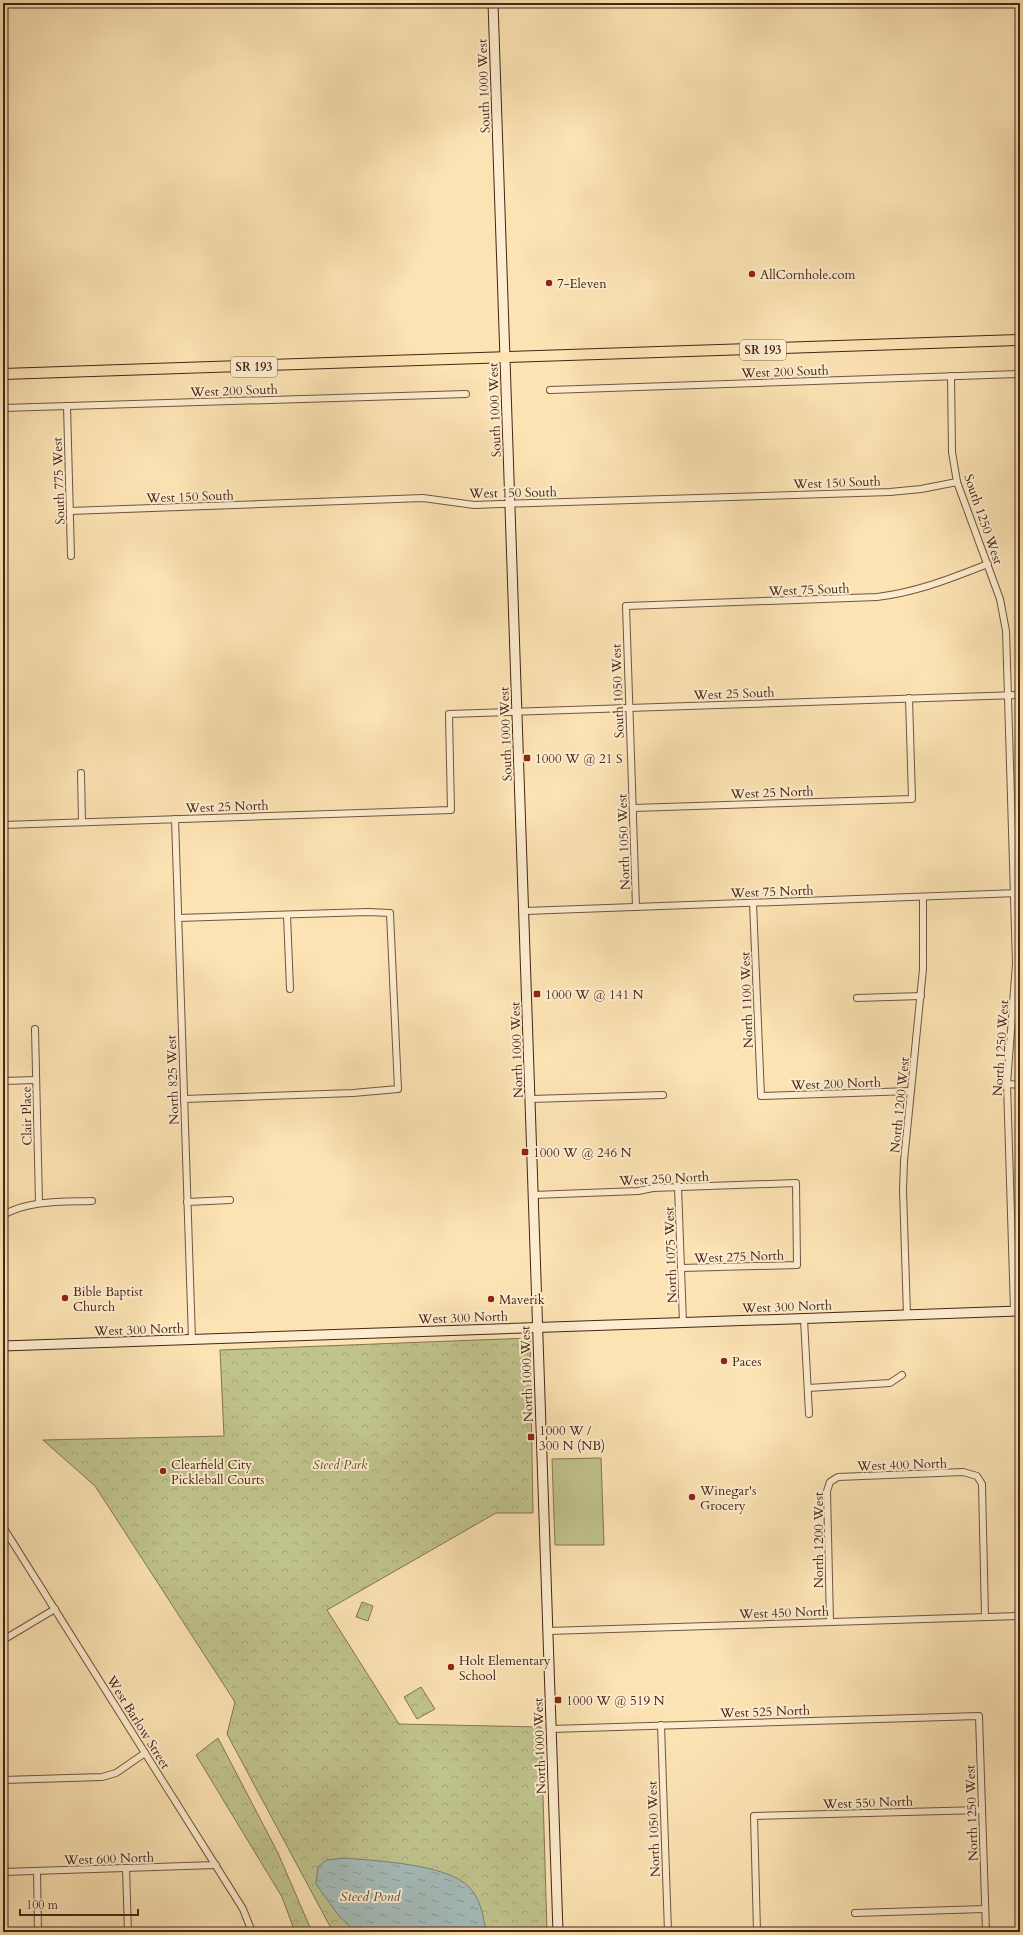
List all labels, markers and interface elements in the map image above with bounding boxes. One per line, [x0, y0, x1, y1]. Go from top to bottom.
street label: South 1000 West [473, 39, 495, 133]
place label: AllCornhole.com [760, 266, 856, 284]
marker: AllCornhole.com [747, 269, 757, 279]
place label: 7-Eleven [557, 275, 607, 293]
marker: 7-Eleven [544, 278, 554, 288]
road number: SR 193 [740, 340, 786, 360]
road number: SR 193 [231, 357, 277, 377]
street label: West 200 South [740, 361, 829, 383]
street label: South 1000 West [484, 363, 506, 457]
street label: West 200 South [189, 380, 278, 402]
street label: South 775 West [48, 437, 70, 525]
street label: West 150 South [792, 472, 881, 494]
street label: South 1250 West [959, 472, 1007, 567]
street label: West 150 South [468, 483, 557, 503]
street label: West 150 South [145, 486, 234, 508]
street label: West 75 South [767, 580, 850, 600]
street label: South 1050 West [607, 644, 629, 738]
street label: West 25 South [692, 684, 775, 704]
street label: South 1000 West [495, 687, 517, 781]
place label: 1000 W @ 21 S [535, 750, 622, 768]
marker: 1000 W @ 21 S [522, 753, 532, 763]
street label: West 25 North [729, 783, 814, 803]
street label: North 1050 West [613, 793, 635, 890]
street label: West 25 North [184, 797, 269, 817]
street label: West 75 North [729, 882, 814, 902]
street label: North 1100 West [736, 951, 758, 1048]
place label: 1000 W @ 141 N [545, 986, 644, 1004]
marker: 1000 W @ 141 N [532, 989, 542, 999]
street label: North 1250 West [989, 999, 1013, 1097]
street label: North 1000 West [506, 1001, 528, 1098]
street label: North 825 West [162, 1035, 184, 1125]
street label: North 1200 West [886, 1056, 914, 1154]
street label: West 200 North [790, 1073, 881, 1095]
street label: Clair Place [17, 1086, 37, 1146]
place label: 1000 W @ 246 N [533, 1144, 632, 1162]
marker: 1000 W @ 246 N [520, 1147, 530, 1157]
street label: West 250 North [618, 1168, 709, 1190]
street label: North 1075 West [660, 1206, 682, 1303]
street label: West 275 North [693, 1246, 784, 1268]
place label: Bible Baptist Church [73, 1283, 143, 1316]
place label: Maverik [499, 1291, 545, 1309]
marker: Bible Baptist Church [60, 1293, 70, 1303]
marker: Maverik [486, 1294, 496, 1304]
street label: West 300 North [741, 1296, 832, 1318]
street label: West 300 North [417, 1307, 508, 1329]
street label: West 300 North [93, 1319, 184, 1341]
street label: North 1000 West [516, 1325, 538, 1422]
place label: Paces [732, 1353, 762, 1371]
marker: Paces [719, 1356, 729, 1366]
place label: 1000 W / 300 N (NB) [539, 1422, 605, 1455]
marker: 1000 W / 300 N (NB) [526, 1432, 536, 1442]
street label: West 400 North [856, 1454, 947, 1476]
place label: Clearfield City Pickleball Courts [171, 1456, 264, 1489]
park label: Steed Park [313, 1456, 368, 1474]
marker: Clearfield City Pickleball Courts [158, 1466, 168, 1476]
place label: Winegar's Grocery [699, 1482, 756, 1515]
marker: Winegar's Grocery [687, 1492, 697, 1502]
street label: North 1200 West [810, 1492, 828, 1588]
street label: West 450 North [738, 1602, 829, 1624]
place label: Holt Elementary School [459, 1652, 551, 1685]
marker: Holt Elementary School [446, 1662, 456, 1672]
street label: West Barlow Street [102, 1672, 174, 1773]
place label: 1000 W @ 519 N [566, 1692, 665, 1710]
marker: 1000 W @ 519 N [553, 1695, 563, 1705]
street label: North 1000 West [529, 1697, 551, 1794]
street label: West 525 North [719, 1701, 810, 1723]
street label: North 1250 West [961, 1764, 983, 1861]
street label: North 1050 West [643, 1780, 665, 1877]
street label: West 550 North [822, 1792, 913, 1814]
street label: West 600 North [63, 1848, 154, 1870]
water label: Steed Pond [340, 1887, 401, 1906]
scale bar [20, 1891, 138, 1917]
text: 100 m [26, 1897, 59, 1913]

